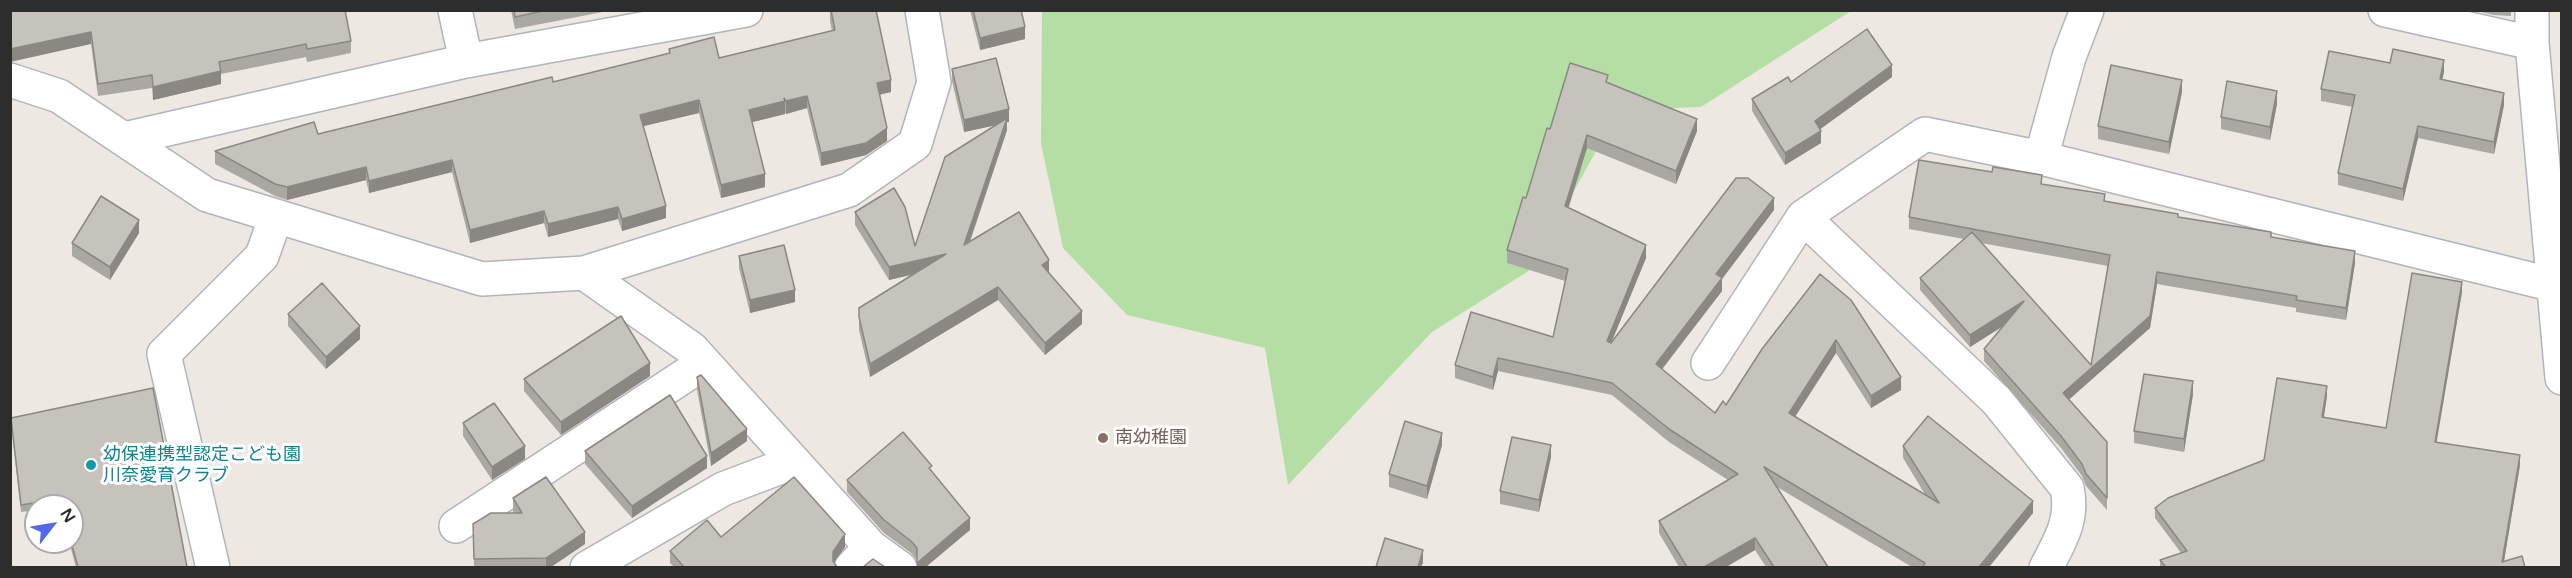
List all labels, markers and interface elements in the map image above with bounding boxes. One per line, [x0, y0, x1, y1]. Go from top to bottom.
place label: 南幼稚園 [1115, 427, 1187, 449]
marker: 南幼稚園 [1096, 431, 1110, 445]
place label: 幼保連携型認定こども園 川奈愛育クラブ [103, 444, 301, 486]
marker: 幼保連携型認定こども園 川奈愛育クラブ [84, 458, 98, 472]
north arrow [24, 494, 84, 554]
text: N [56, 505, 80, 526]

